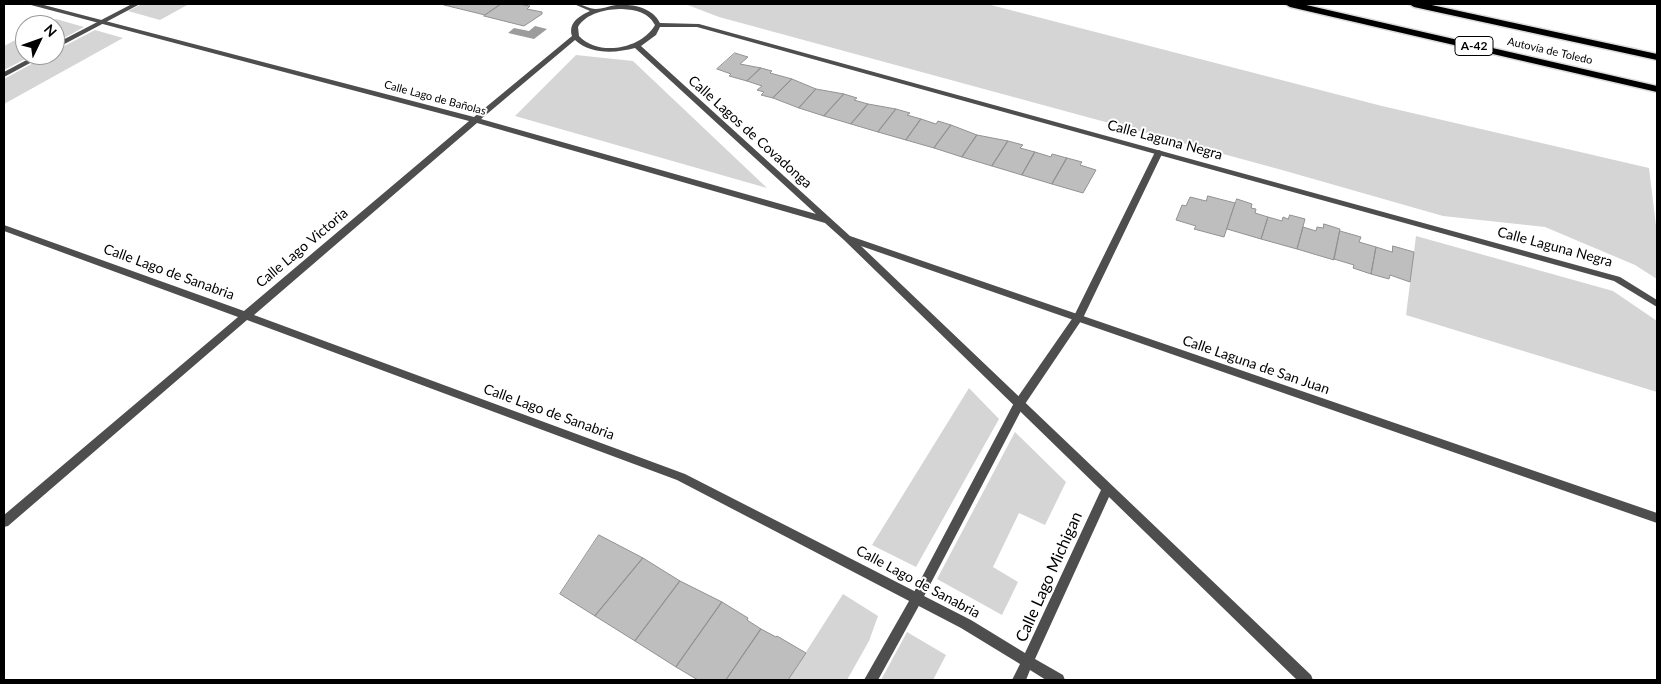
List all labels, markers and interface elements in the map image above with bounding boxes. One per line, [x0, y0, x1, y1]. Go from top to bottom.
north arrow [15, 15, 65, 65]
text: N [41, 21, 61, 40]
street label: Autovía de Toledo [1506, 35, 1594, 67]
road number: A-42 [1455, 36, 1493, 56]
street label: Calle Lagos de Covadonga [685, 72, 815, 192]
street label: Calle Lago de Bañolas [383, 78, 487, 118]
street label: Calle Laguna Negra [1106, 117, 1224, 163]
street label: Calle Lago Victoria [253, 205, 351, 291]
street label: Calle Laguna Negra [1496, 224, 1614, 270]
street label: Calle Lago de Sanabria [101, 241, 237, 303]
street label: Calle Laguna de San Juan [1180, 332, 1332, 398]
street label: Calle Lago de Sanabria [481, 381, 617, 443]
street label: Calle Lago Michigan [1012, 509, 1086, 645]
street label: Calle Lago de Sanabria [853, 542, 983, 622]

